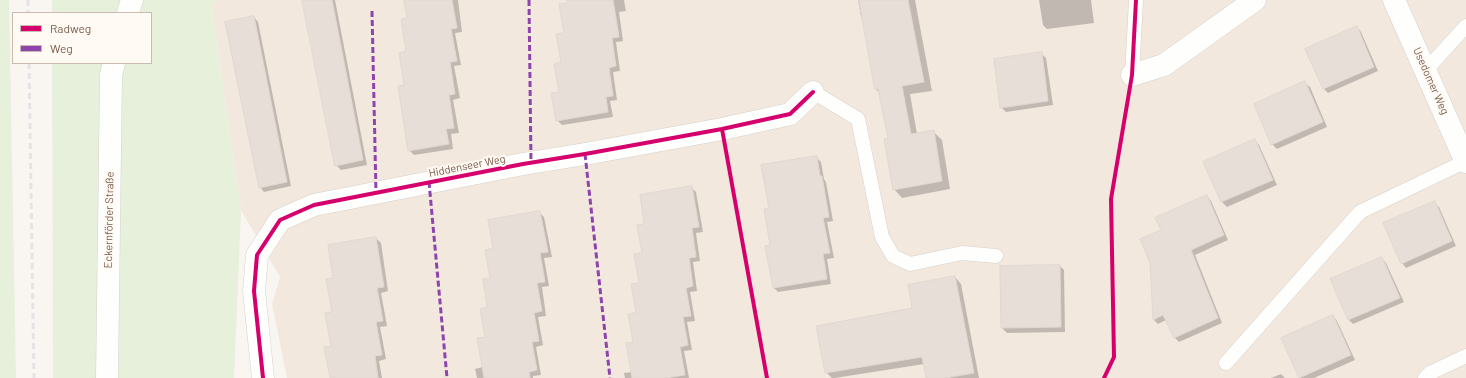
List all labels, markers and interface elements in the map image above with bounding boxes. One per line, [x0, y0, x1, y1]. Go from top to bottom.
legend [12, 12, 152, 64]
text: Radweg [50, 21, 91, 35]
text: Weg [50, 41, 73, 55]
street label: Usedomer Weg [1410, 45, 1452, 117]
street label: Hiddenseer Weg [428, 152, 506, 180]
street label: Eckernförder Straße [102, 171, 116, 269]

